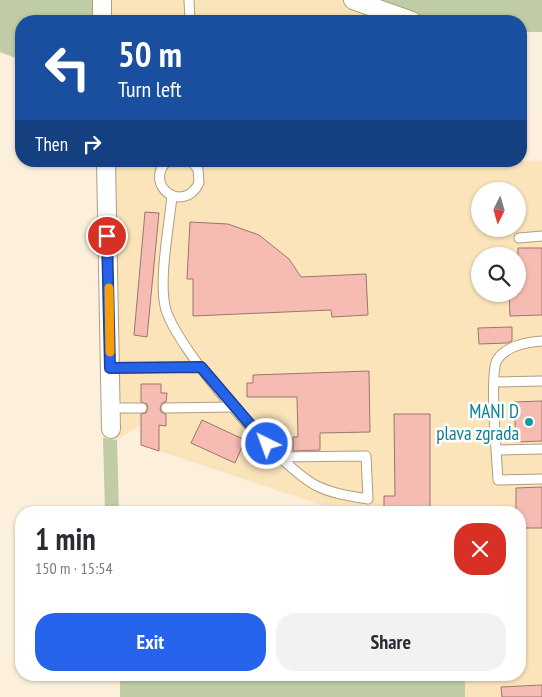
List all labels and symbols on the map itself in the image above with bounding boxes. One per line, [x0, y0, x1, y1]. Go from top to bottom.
north arrow [471, 182, 526, 238]
pin [86, 215, 128, 257]
place label: MANI D plava zgrada [436, 399, 519, 445]
marker: MANI D plava zgrada [523, 416, 535, 428]
position arrow [240, 417, 292, 469]

